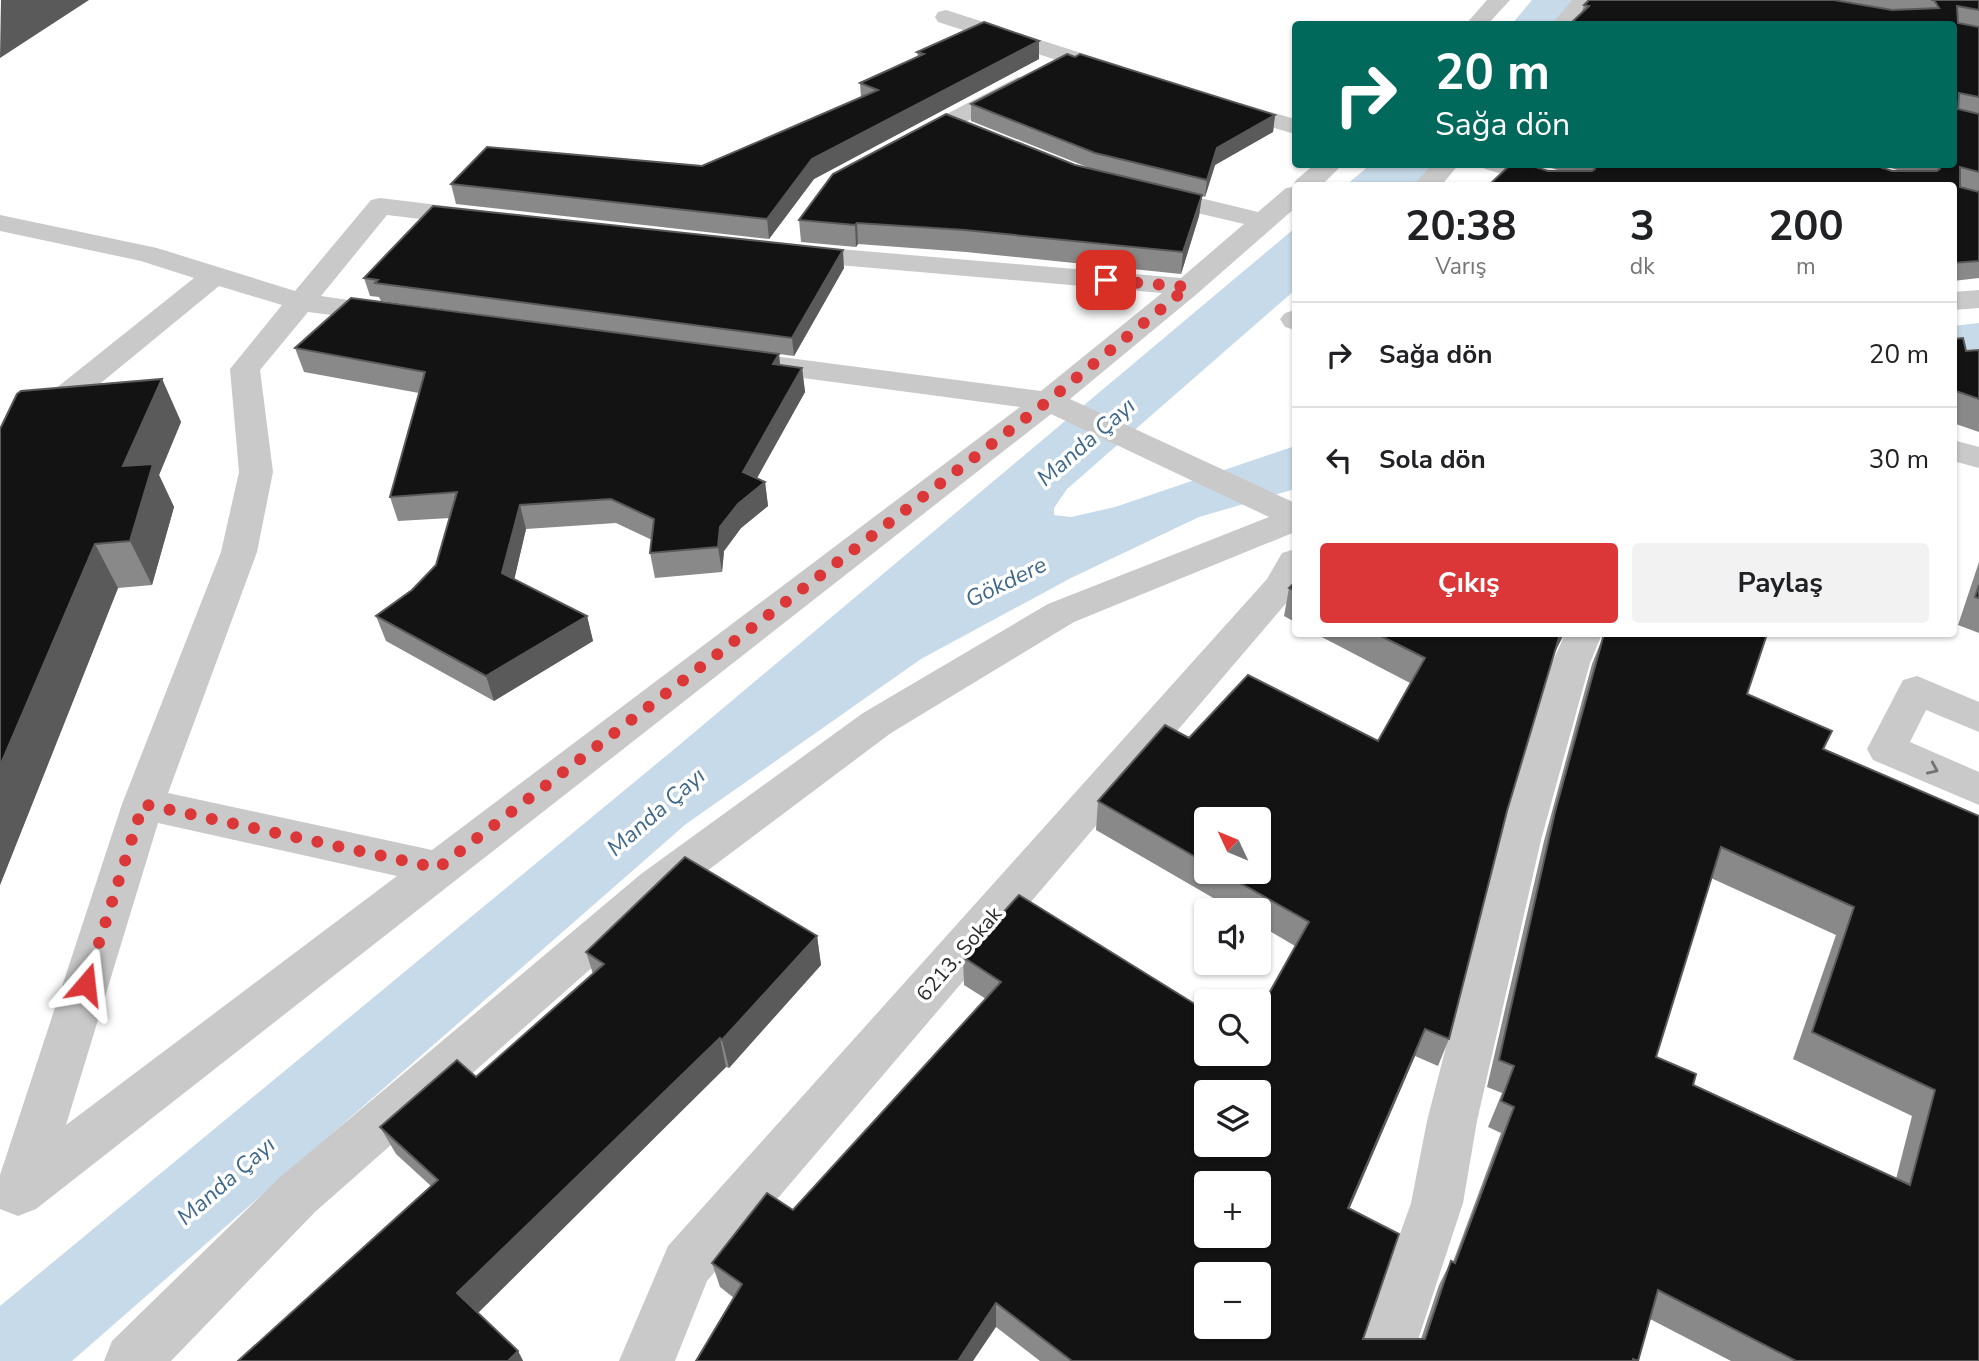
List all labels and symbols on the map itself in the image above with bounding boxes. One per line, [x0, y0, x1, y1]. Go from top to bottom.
pin [1076, 250, 1136, 310]
water label: Manda Çayı [1030, 391, 1142, 493]
water label: Gökdere [960, 549, 1052, 615]
water label: Manda Çayı [600, 761, 712, 863]
one-way arrow [1926, 761, 1938, 775]
north arrow [1194, 807, 1270, 884]
street label: 6213. Sokak [910, 900, 1008, 1007]
position arrow [49, 947, 123, 1021]
water label: Manda Çayı [170, 1130, 282, 1232]

